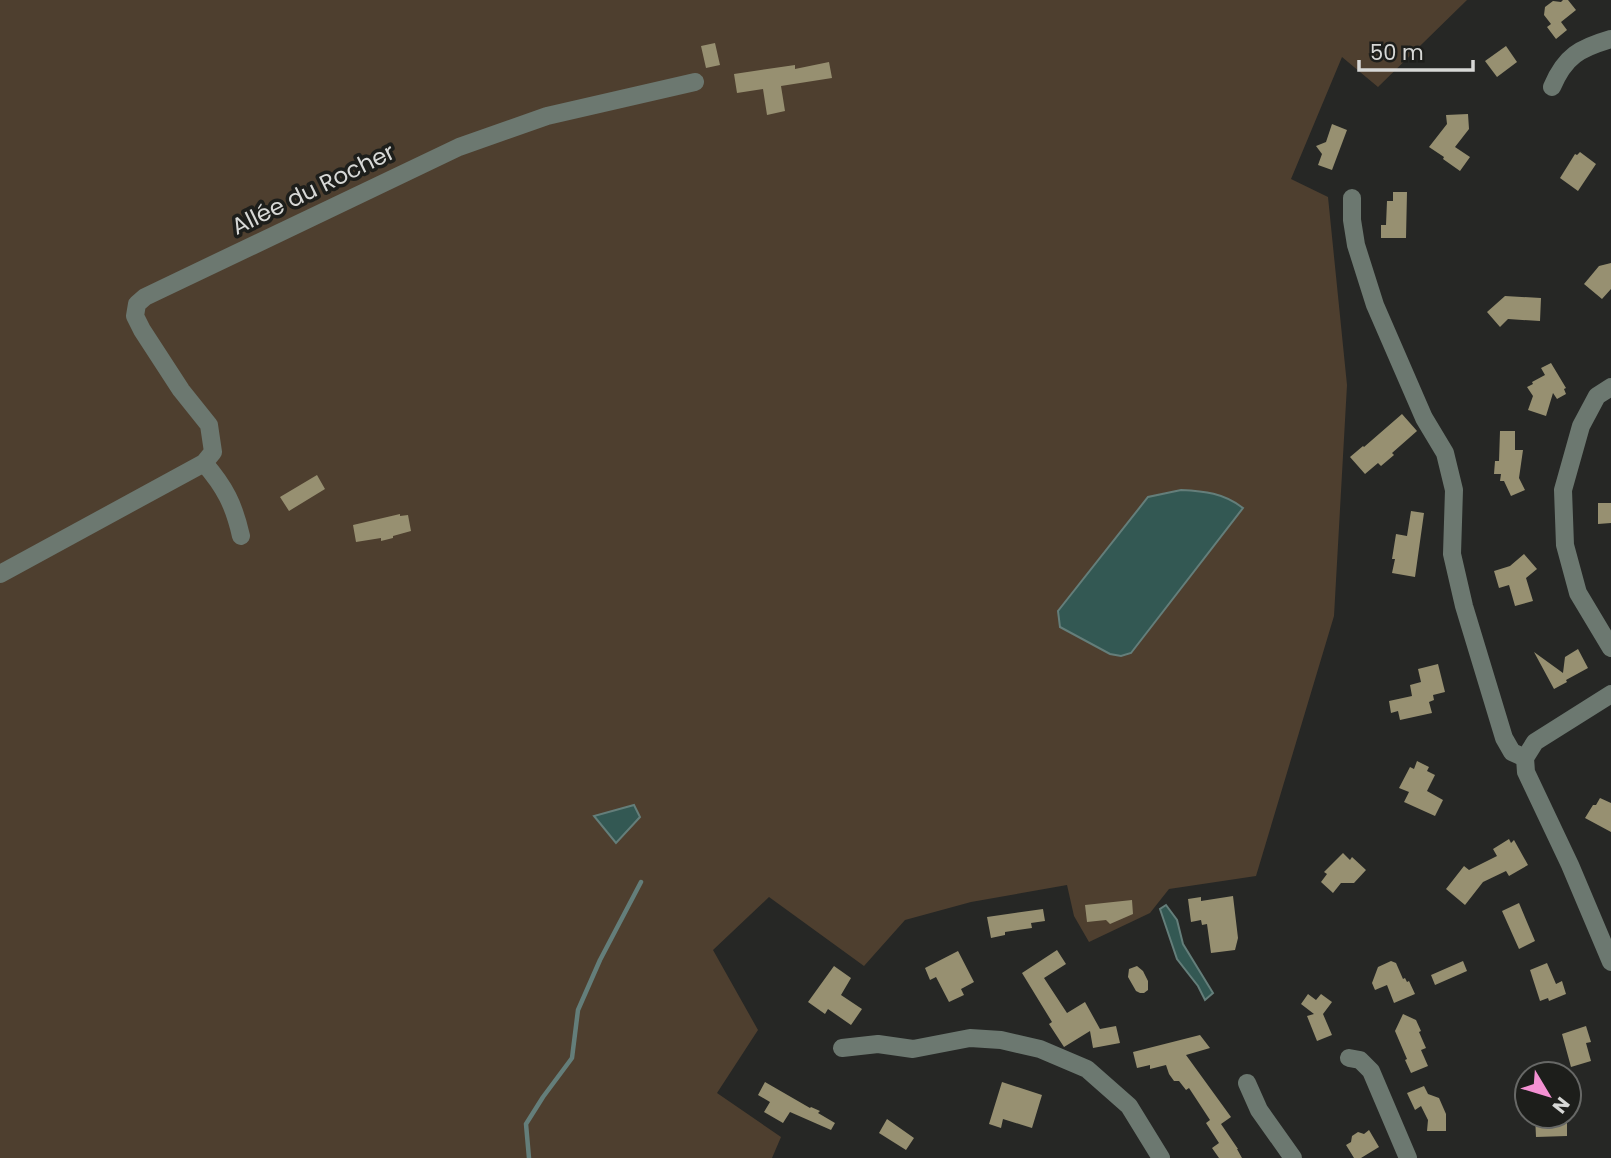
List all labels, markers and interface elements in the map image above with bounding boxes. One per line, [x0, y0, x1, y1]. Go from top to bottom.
scale bar [1359, 28, 1473, 72]
text: 50 m [1370, 38, 1424, 67]
street label: Allée du Rocher [226, 136, 400, 242]
north arrow [1513, 1060, 1583, 1130]
text: N [1546, 1091, 1576, 1119]

